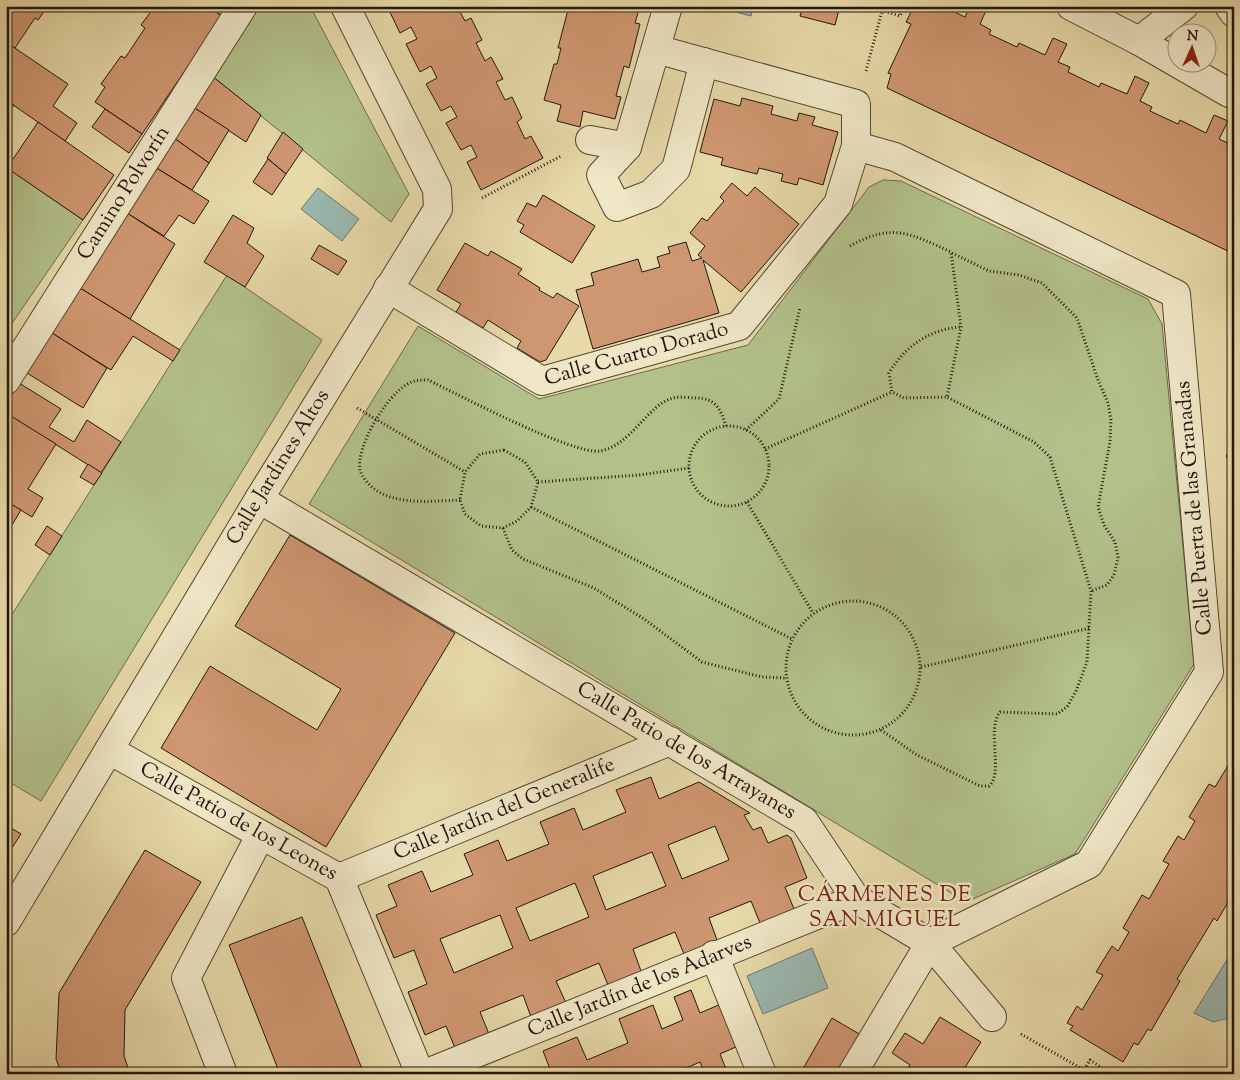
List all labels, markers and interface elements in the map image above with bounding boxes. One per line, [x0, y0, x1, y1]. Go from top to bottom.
north arrow [1168, 22, 1218, 72]
text: N [1186, 27, 1199, 47]
street label: Camino Polvorín [70, 120, 178, 266]
street label: Calle Cuarto Dorado [541, 315, 732, 395]
street label: Calle Puerta de las Granadas [1169, 380, 1221, 636]
street label: Calle Jardines Altos [220, 384, 338, 551]
street label: Calle Patio de los Arrayanes [571, 675, 801, 828]
street label: Calle Jardín del Generalife [389, 750, 620, 869]
street label: Calle Patio de los Leones [134, 755, 343, 889]
district label: CÁRMENES DE SAN MIGUEL [798, 879, 972, 937]
street label: Calle Jardín de los Adarves [523, 928, 757, 1046]

